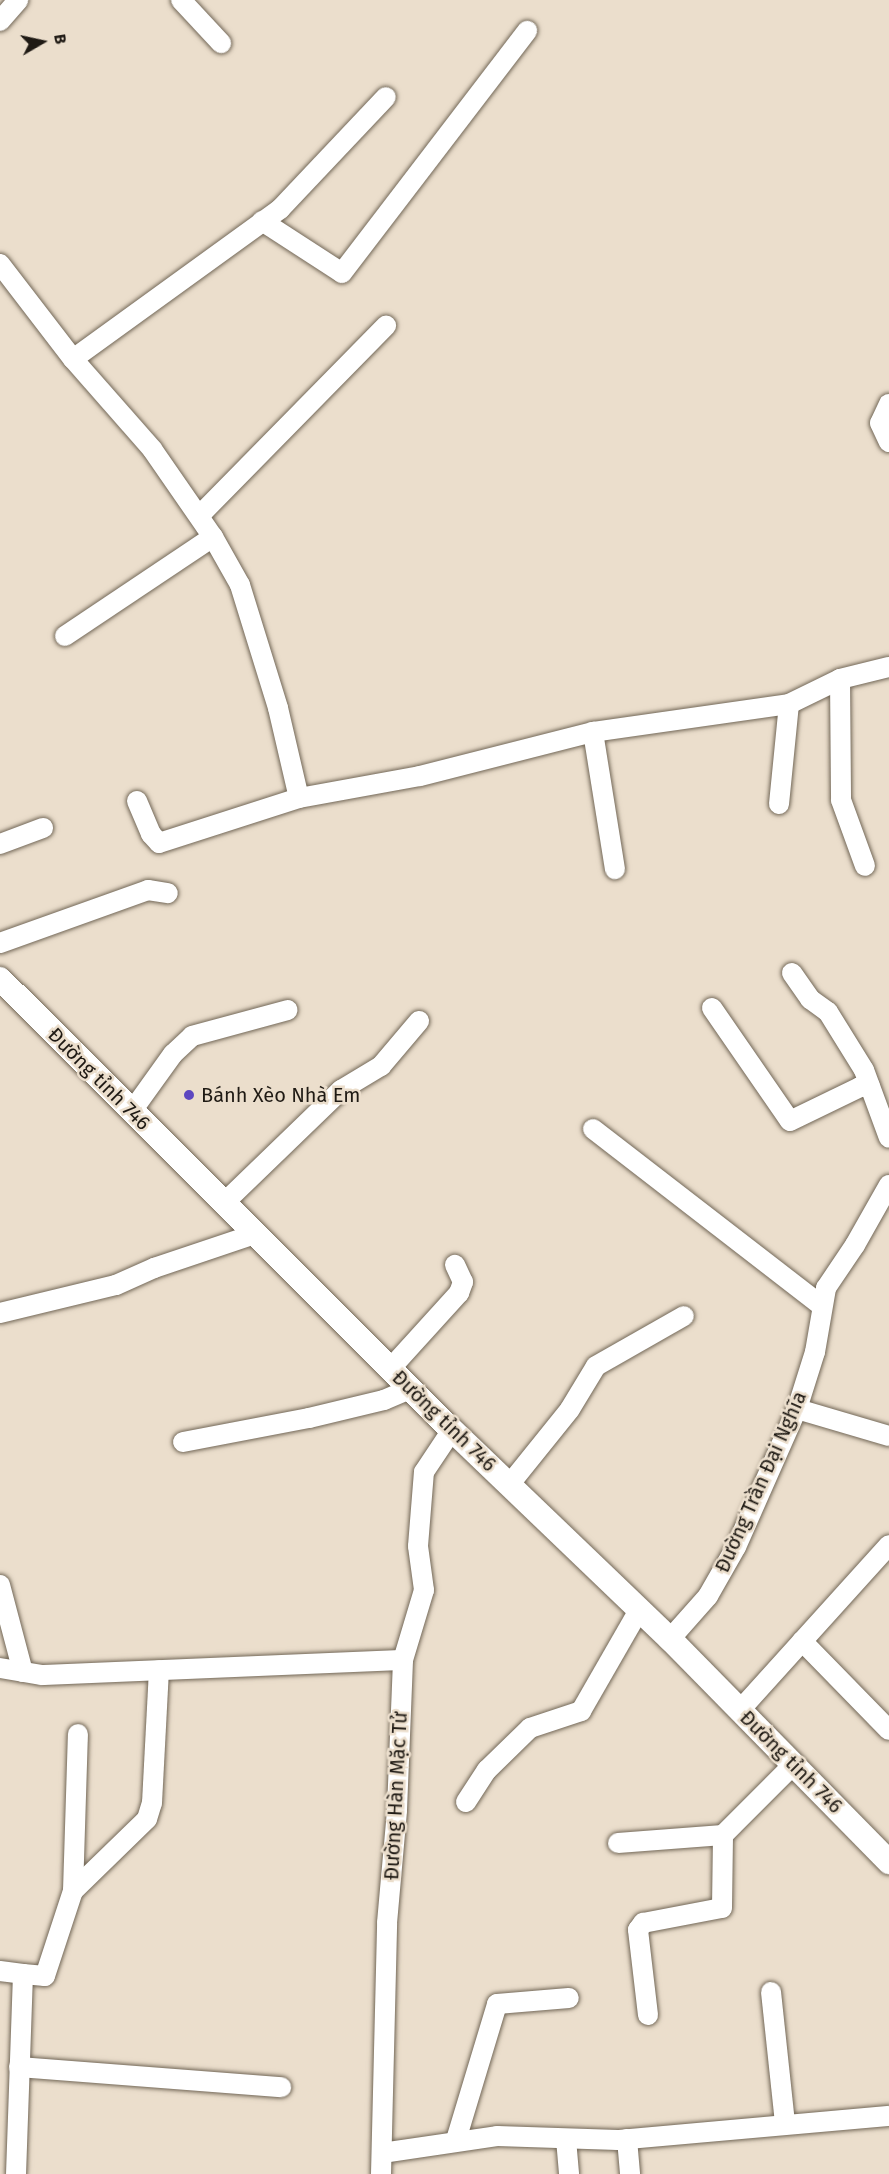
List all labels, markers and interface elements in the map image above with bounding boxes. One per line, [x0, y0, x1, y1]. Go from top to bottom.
north arrow [12, 12, 72, 72]
text: B [50, 33, 70, 45]
street label: Đường tỉnh 746 [43, 1023, 155, 1135]
place label: Bánh Xèo Nhà Em [201, 1083, 360, 1107]
marker: Bánh Xèo Nhà Em [182, 1088, 196, 1102]
street label: Đường tỉnh 746 [387, 1365, 501, 1477]
street label: Đường Trần Đại Nghĩa [710, 1388, 812, 1576]
street label: Đường tỉnh 746 [735, 1706, 847, 1818]
street label: Đường Hàn Mặc Tử [380, 1711, 412, 1881]

